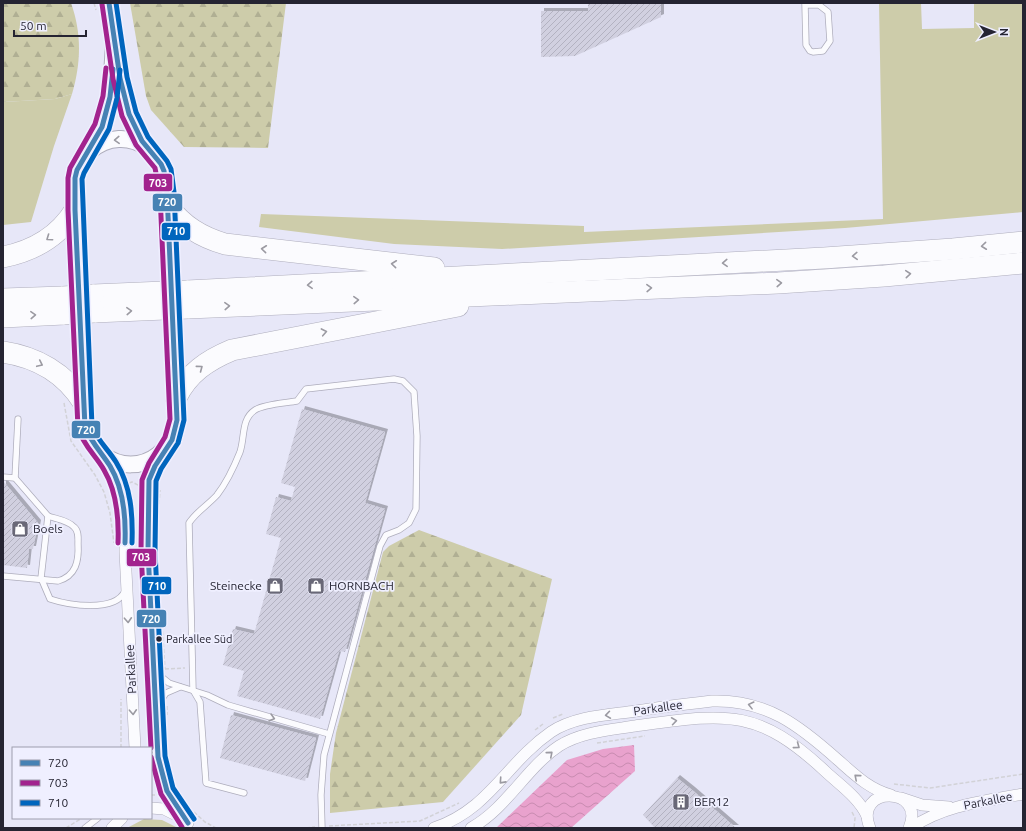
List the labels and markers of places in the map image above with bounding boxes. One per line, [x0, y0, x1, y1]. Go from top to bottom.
shop icon: Boels [10, 519, 30, 539]
place label: Boels [33, 522, 63, 535]
shop icon: Steinecke [265, 576, 285, 596]
shop icon: HORNBACH [306, 576, 326, 596]
place label: Steinecke [210, 579, 262, 592]
place label: HORNBACH [329, 579, 394, 592]
place label: Parkallee Süd [166, 633, 232, 645]
marker: Parkallee Süd [154, 634, 164, 644]
building icon: BER12 [671, 792, 691, 812]
place label: BER12 [694, 795, 729, 808]

